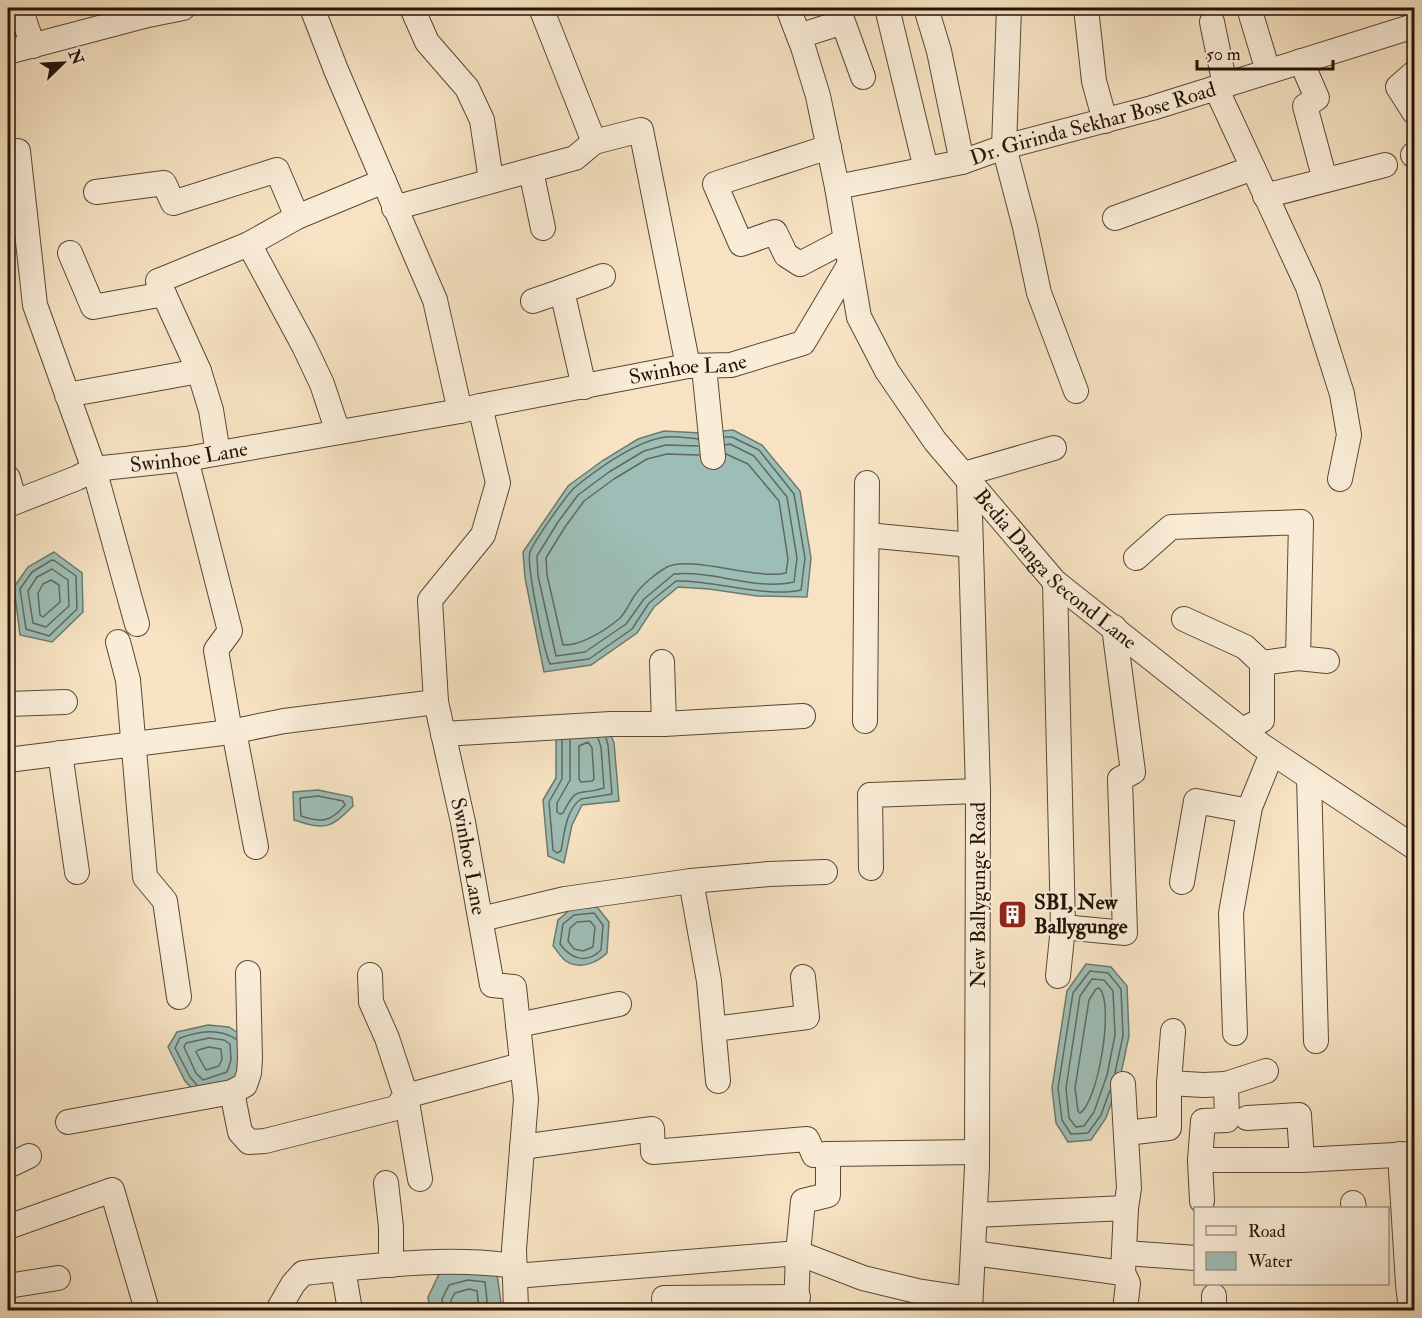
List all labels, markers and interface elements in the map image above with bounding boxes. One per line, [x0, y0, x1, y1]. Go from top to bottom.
north arrow [33, 33, 93, 93]
scale bar [1197, 33, 1334, 71]
text: 50 m [1206, 43, 1241, 66]
text: N [63, 46, 88, 69]
street label: Dr. Girinda Sekhar Bose Road [966, 75, 1220, 172]
street label: Swinhoe Lane [627, 347, 750, 391]
street label: Swinhoe Lane [129, 435, 250, 478]
street label: Bedia Danga Second Lane [968, 483, 1143, 655]
street label: Swinhoe Lane [444, 795, 493, 917]
street label: New Ballygunge Road [965, 801, 992, 988]
place label: SBI, New Ballygunge [1034, 889, 1128, 940]
building icon: SBI, New Ballygunge [997, 898, 1029, 930]
legend [1194, 1207, 1389, 1285]
text: Road [1248, 1220, 1286, 1243]
text: Water [1247, 1250, 1292, 1273]

